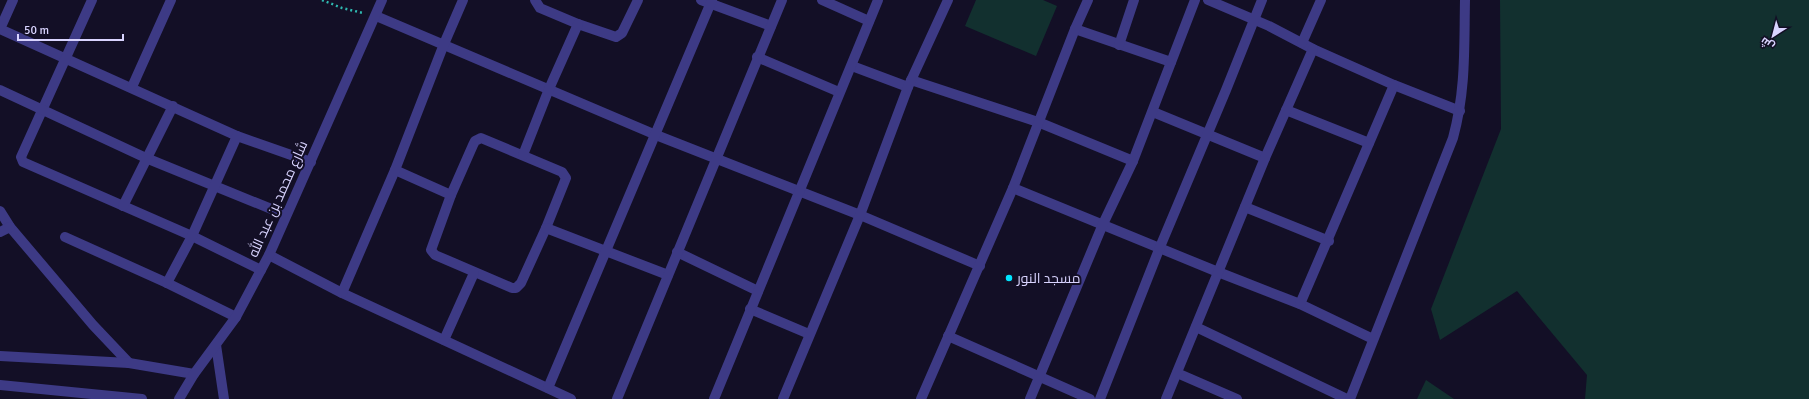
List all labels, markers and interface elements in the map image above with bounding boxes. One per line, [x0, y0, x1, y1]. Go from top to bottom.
scale bar [18, 16, 123, 42]
north arrow [1753, 16, 1793, 56]
text: 50 m [24, 23, 49, 38]
text: ش [1758, 34, 1777, 53]
street label: شارع محمد بن عبد الله [244, 138, 311, 260]
place label: مسجد النور [1016, 270, 1081, 287]
marker: مسجد النور [1004, 273, 1014, 283]

